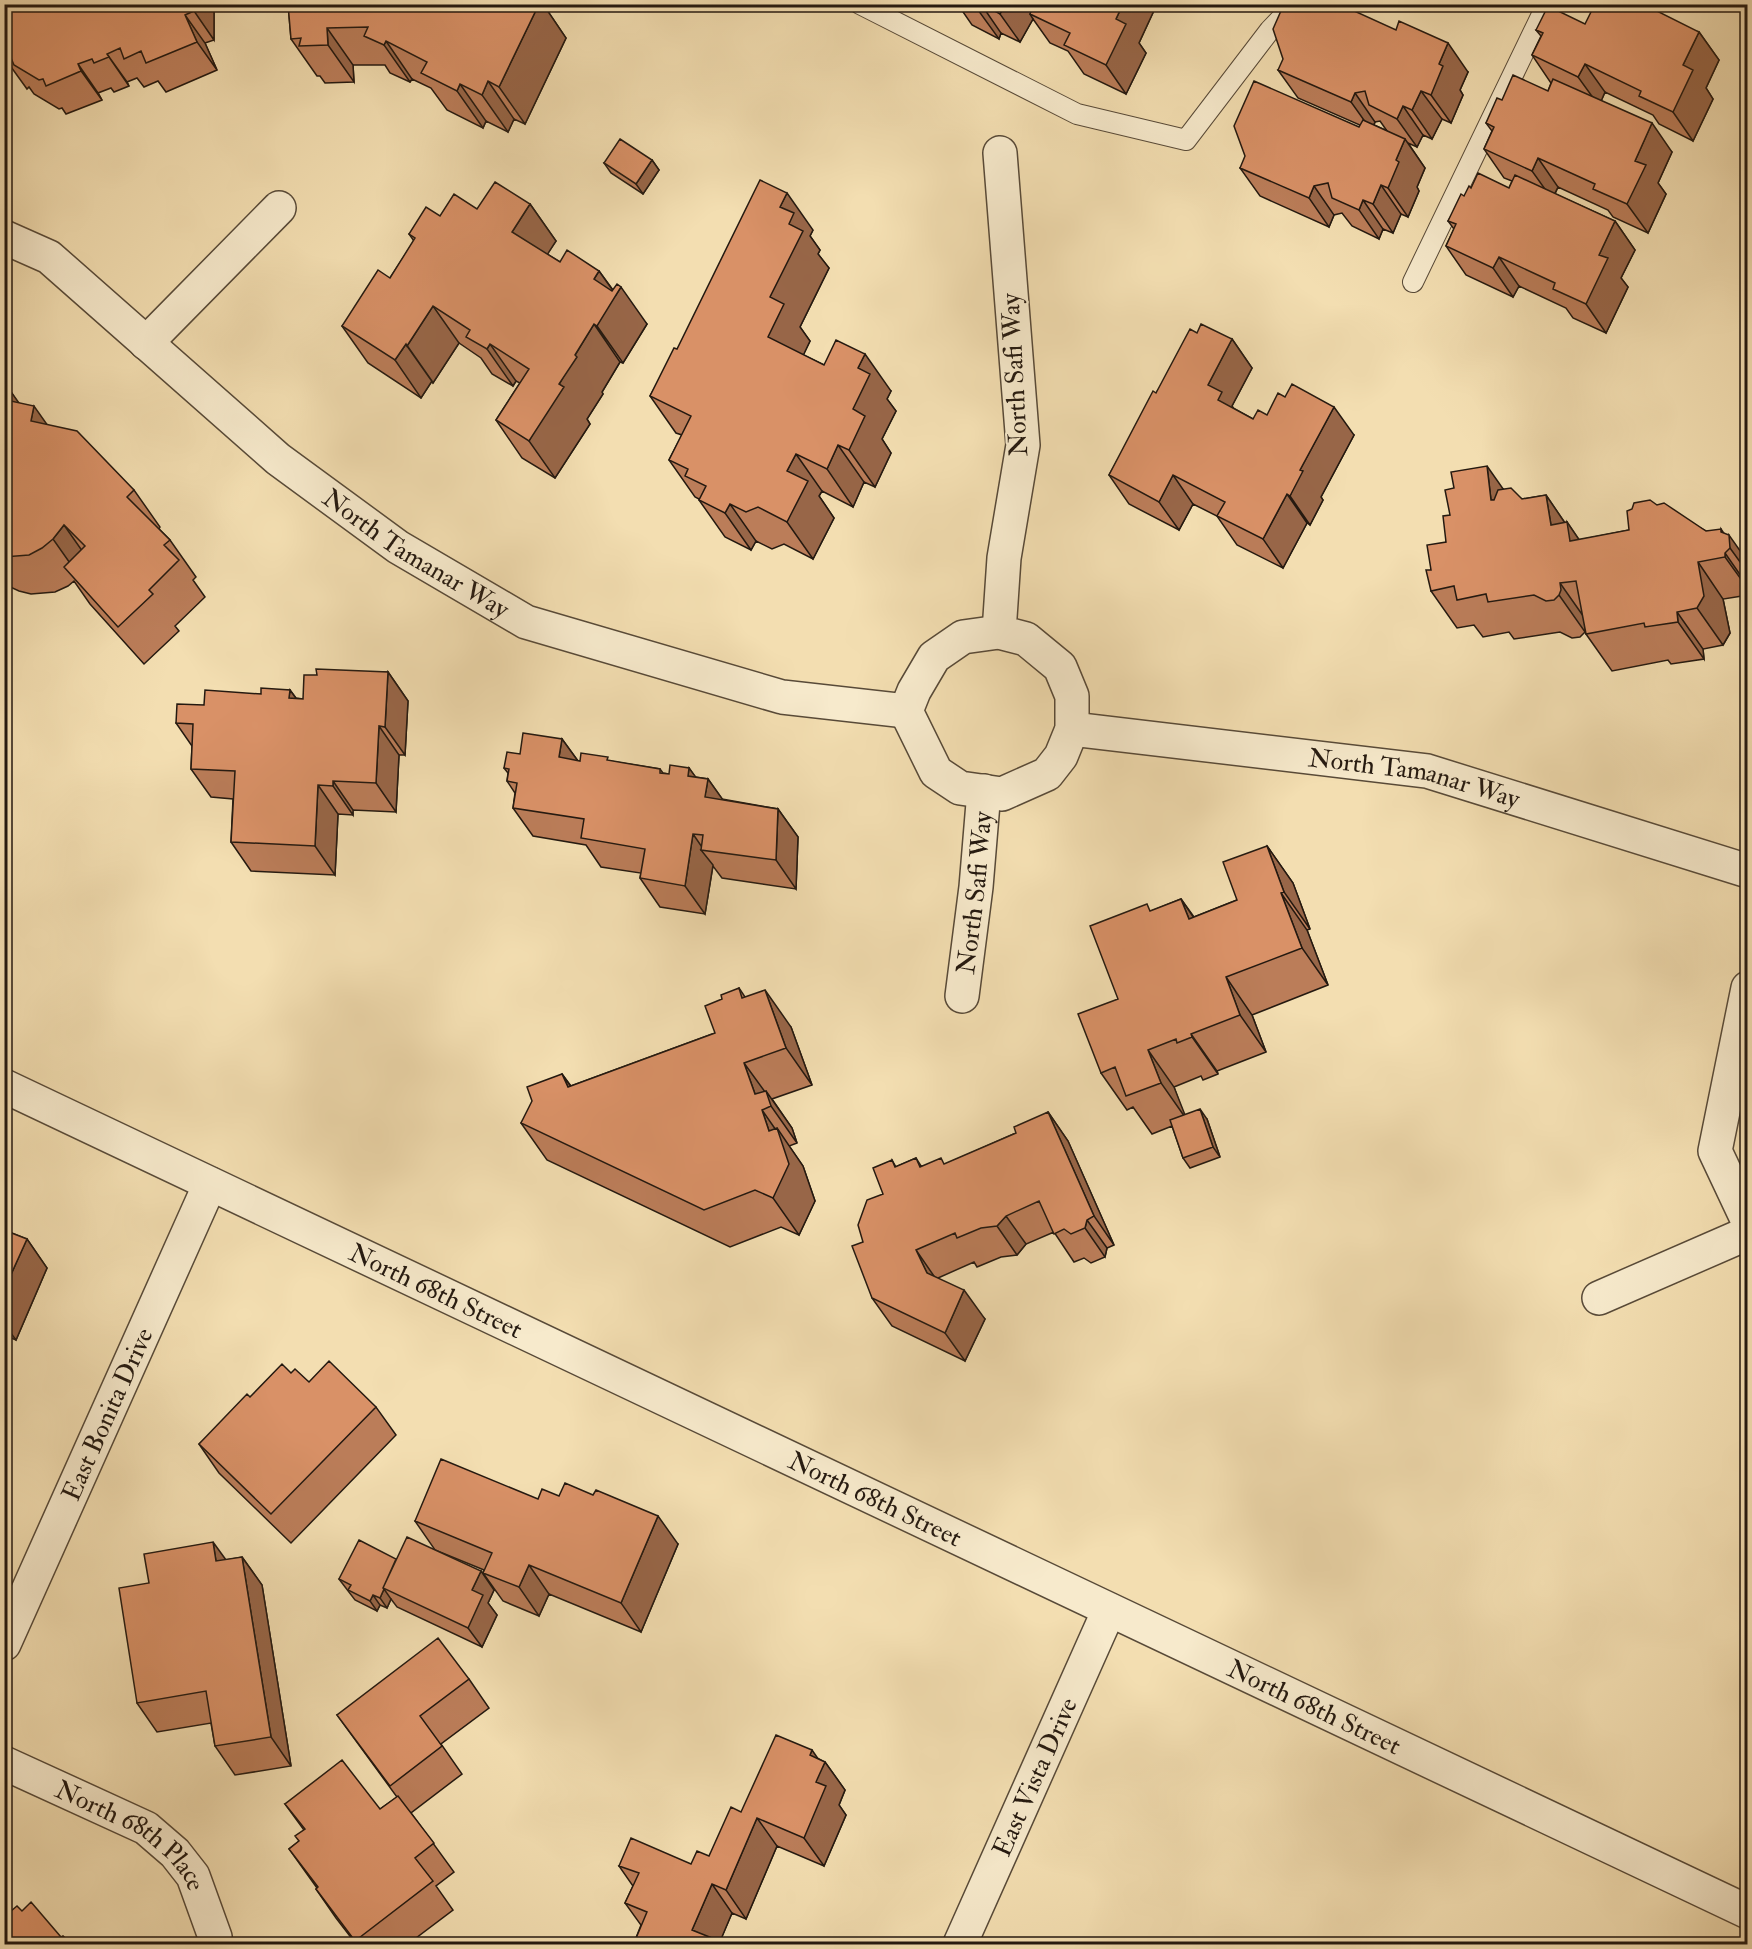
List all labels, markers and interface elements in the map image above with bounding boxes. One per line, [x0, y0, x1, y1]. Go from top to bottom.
street label: North Safi Way [995, 292, 1035, 457]
street label: North Tamanar Way [316, 482, 515, 626]
street label: North Tamanar Way [1306, 742, 1524, 816]
street label: North Safi Way [950, 810, 999, 976]
street label: North 68th Street [344, 1237, 527, 1346]
street label: East Bonita Drive [55, 1323, 161, 1506]
street label: North 68th Street [783, 1445, 967, 1554]
street label: North 68th Street [1222, 1653, 1406, 1762]
street label: East Vista Drive [986, 1693, 1085, 1862]
street label: North 68th Place [50, 1774, 212, 1895]

